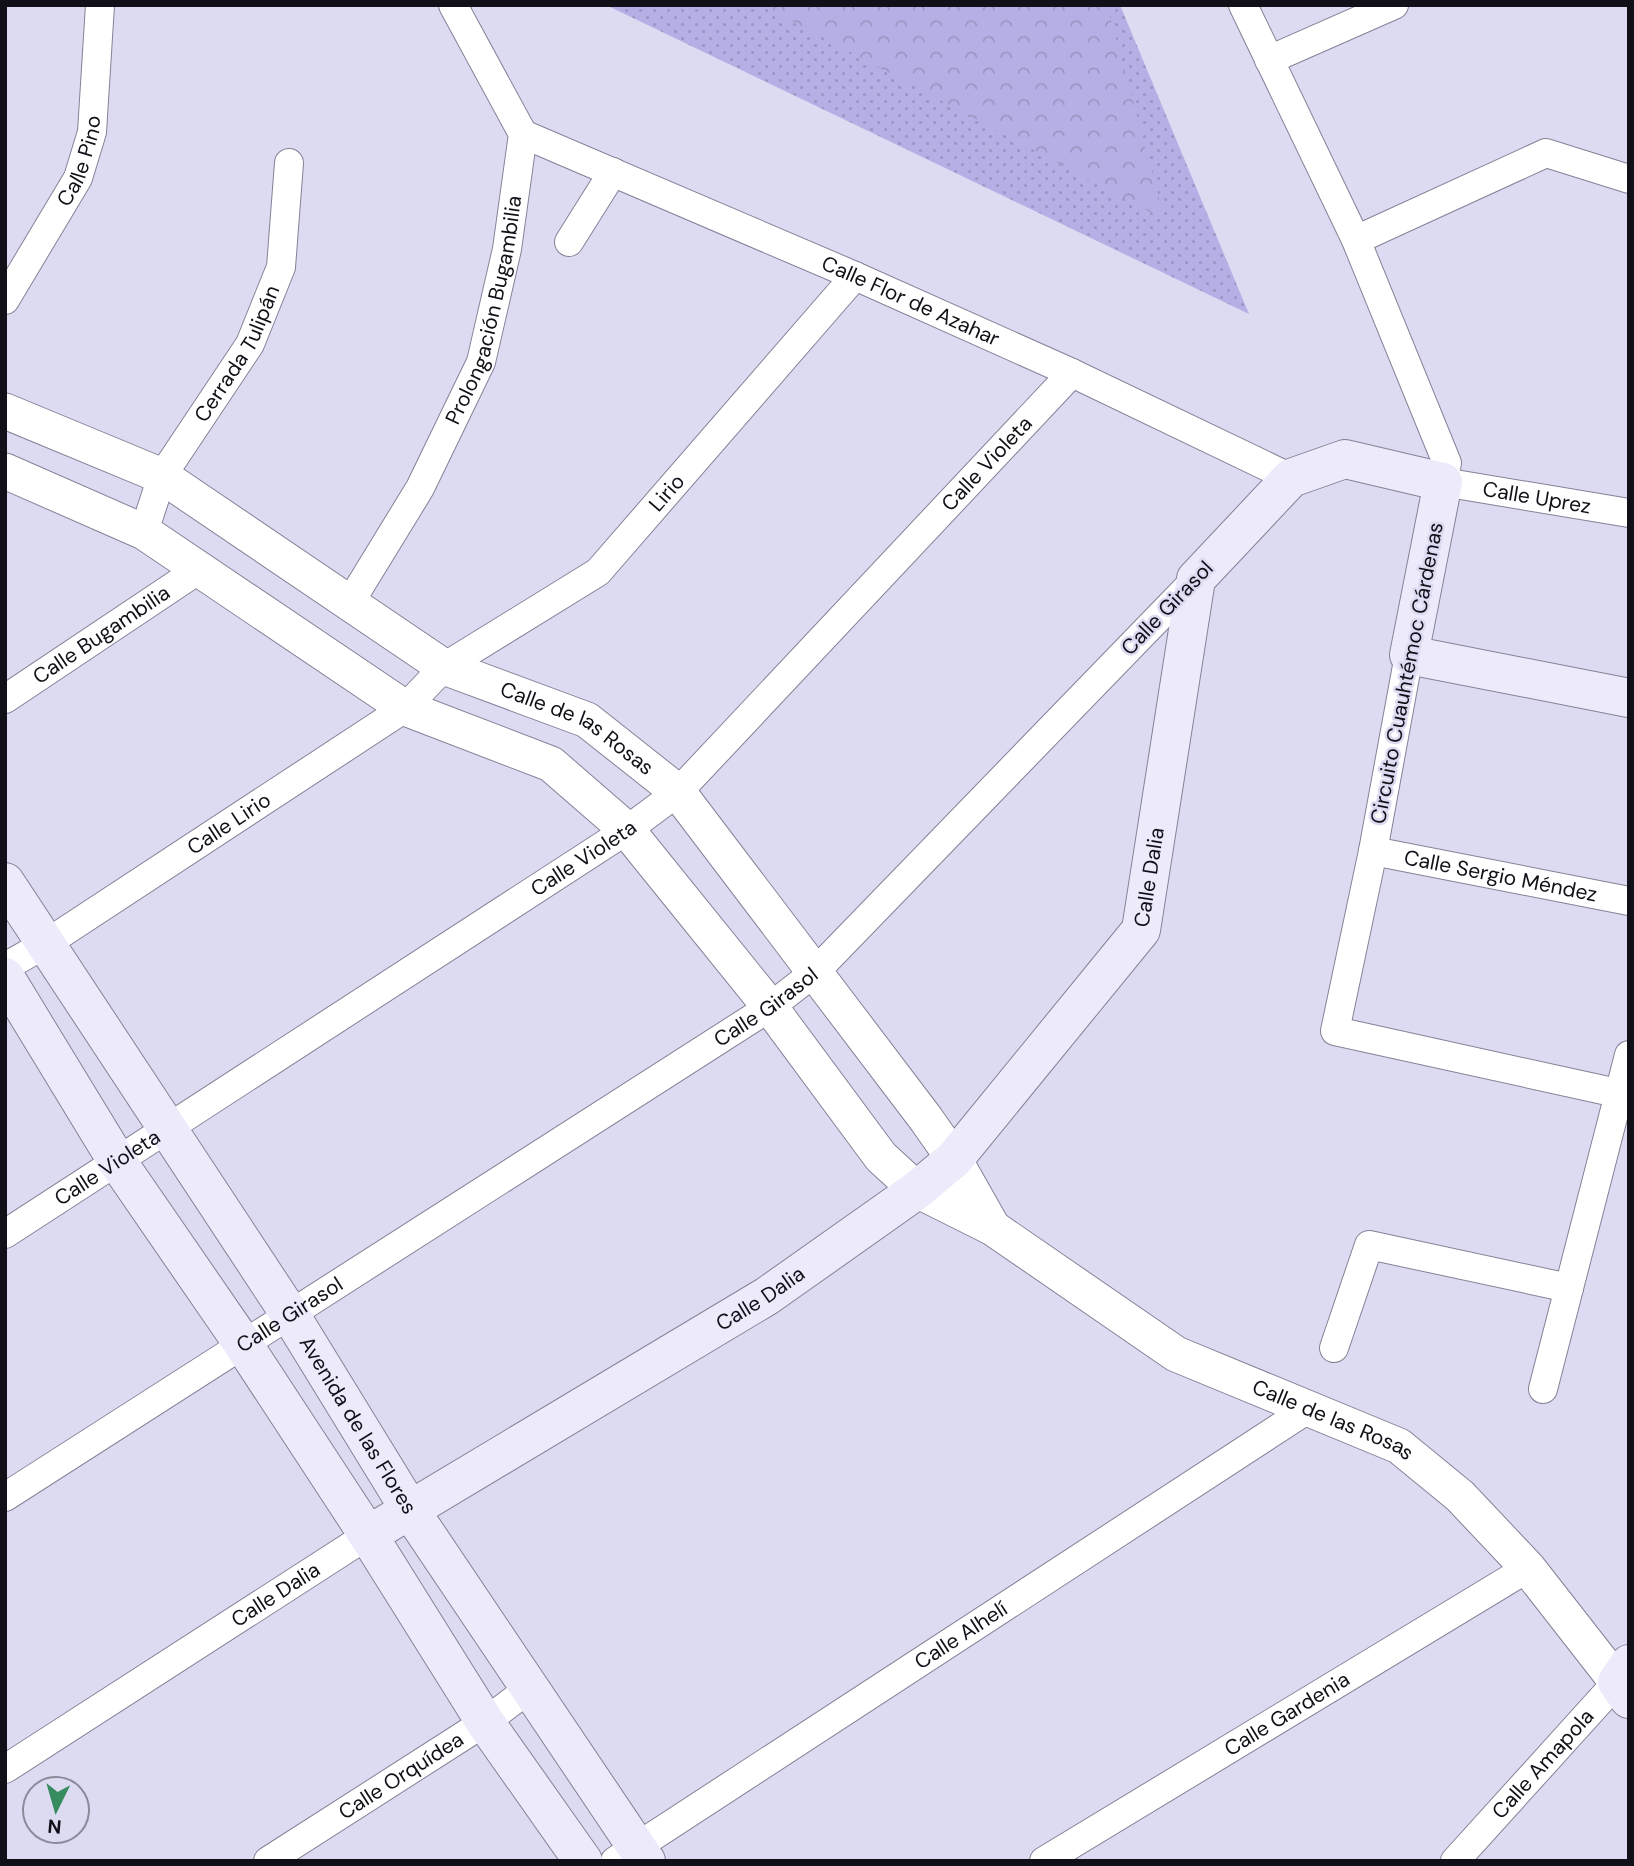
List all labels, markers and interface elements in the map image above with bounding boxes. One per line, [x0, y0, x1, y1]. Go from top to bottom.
street label: Calle Pino [50, 115, 107, 212]
street label: Prolongación Bugambilia [439, 194, 528, 429]
street label: Calle Flor de Azahar [817, 249, 1004, 353]
street label: Cerrada Tulipán [188, 281, 286, 428]
street label: Calle Violeta [935, 410, 1038, 517]
street label: Lirio [643, 468, 691, 518]
street label: Calle Uprez [1480, 475, 1593, 520]
street label: Circuito Cuauhtémoc Cárdenas [1364, 520, 1450, 826]
street label: Calle Girasol [1115, 555, 1219, 661]
street label: Calle Bugambilia [27, 579, 175, 690]
street label: Calle de las Rosas [496, 675, 660, 782]
street label: Calle Lirio [182, 786, 276, 861]
street label: Calle Violeta [525, 814, 642, 903]
street label: Calle Dalia [1128, 826, 1171, 929]
street label: Calle Sergio Méndez [1402, 843, 1600, 908]
street label: Calle Girasol [708, 961, 824, 1053]
street label: Calle Violeta [49, 1123, 166, 1212]
street label: Calle Dalia [711, 1260, 810, 1337]
street label: Calle Girasol [231, 1270, 348, 1359]
street label: Avenida de las Flores [293, 1331, 423, 1520]
street label: Calle de las Rosas [1248, 1373, 1420, 1467]
street label: Calle Dalia [226, 1556, 325, 1634]
street label: Calle Alhelí [909, 1595, 1013, 1676]
street label: Calle Gardenia [1219, 1665, 1355, 1763]
street label: Calle Amapola [1486, 1703, 1600, 1825]
street label: Calle Orquídea [333, 1725, 469, 1826]
north arrow [21, 1775, 91, 1845]
text: N [47, 1813, 63, 1839]

